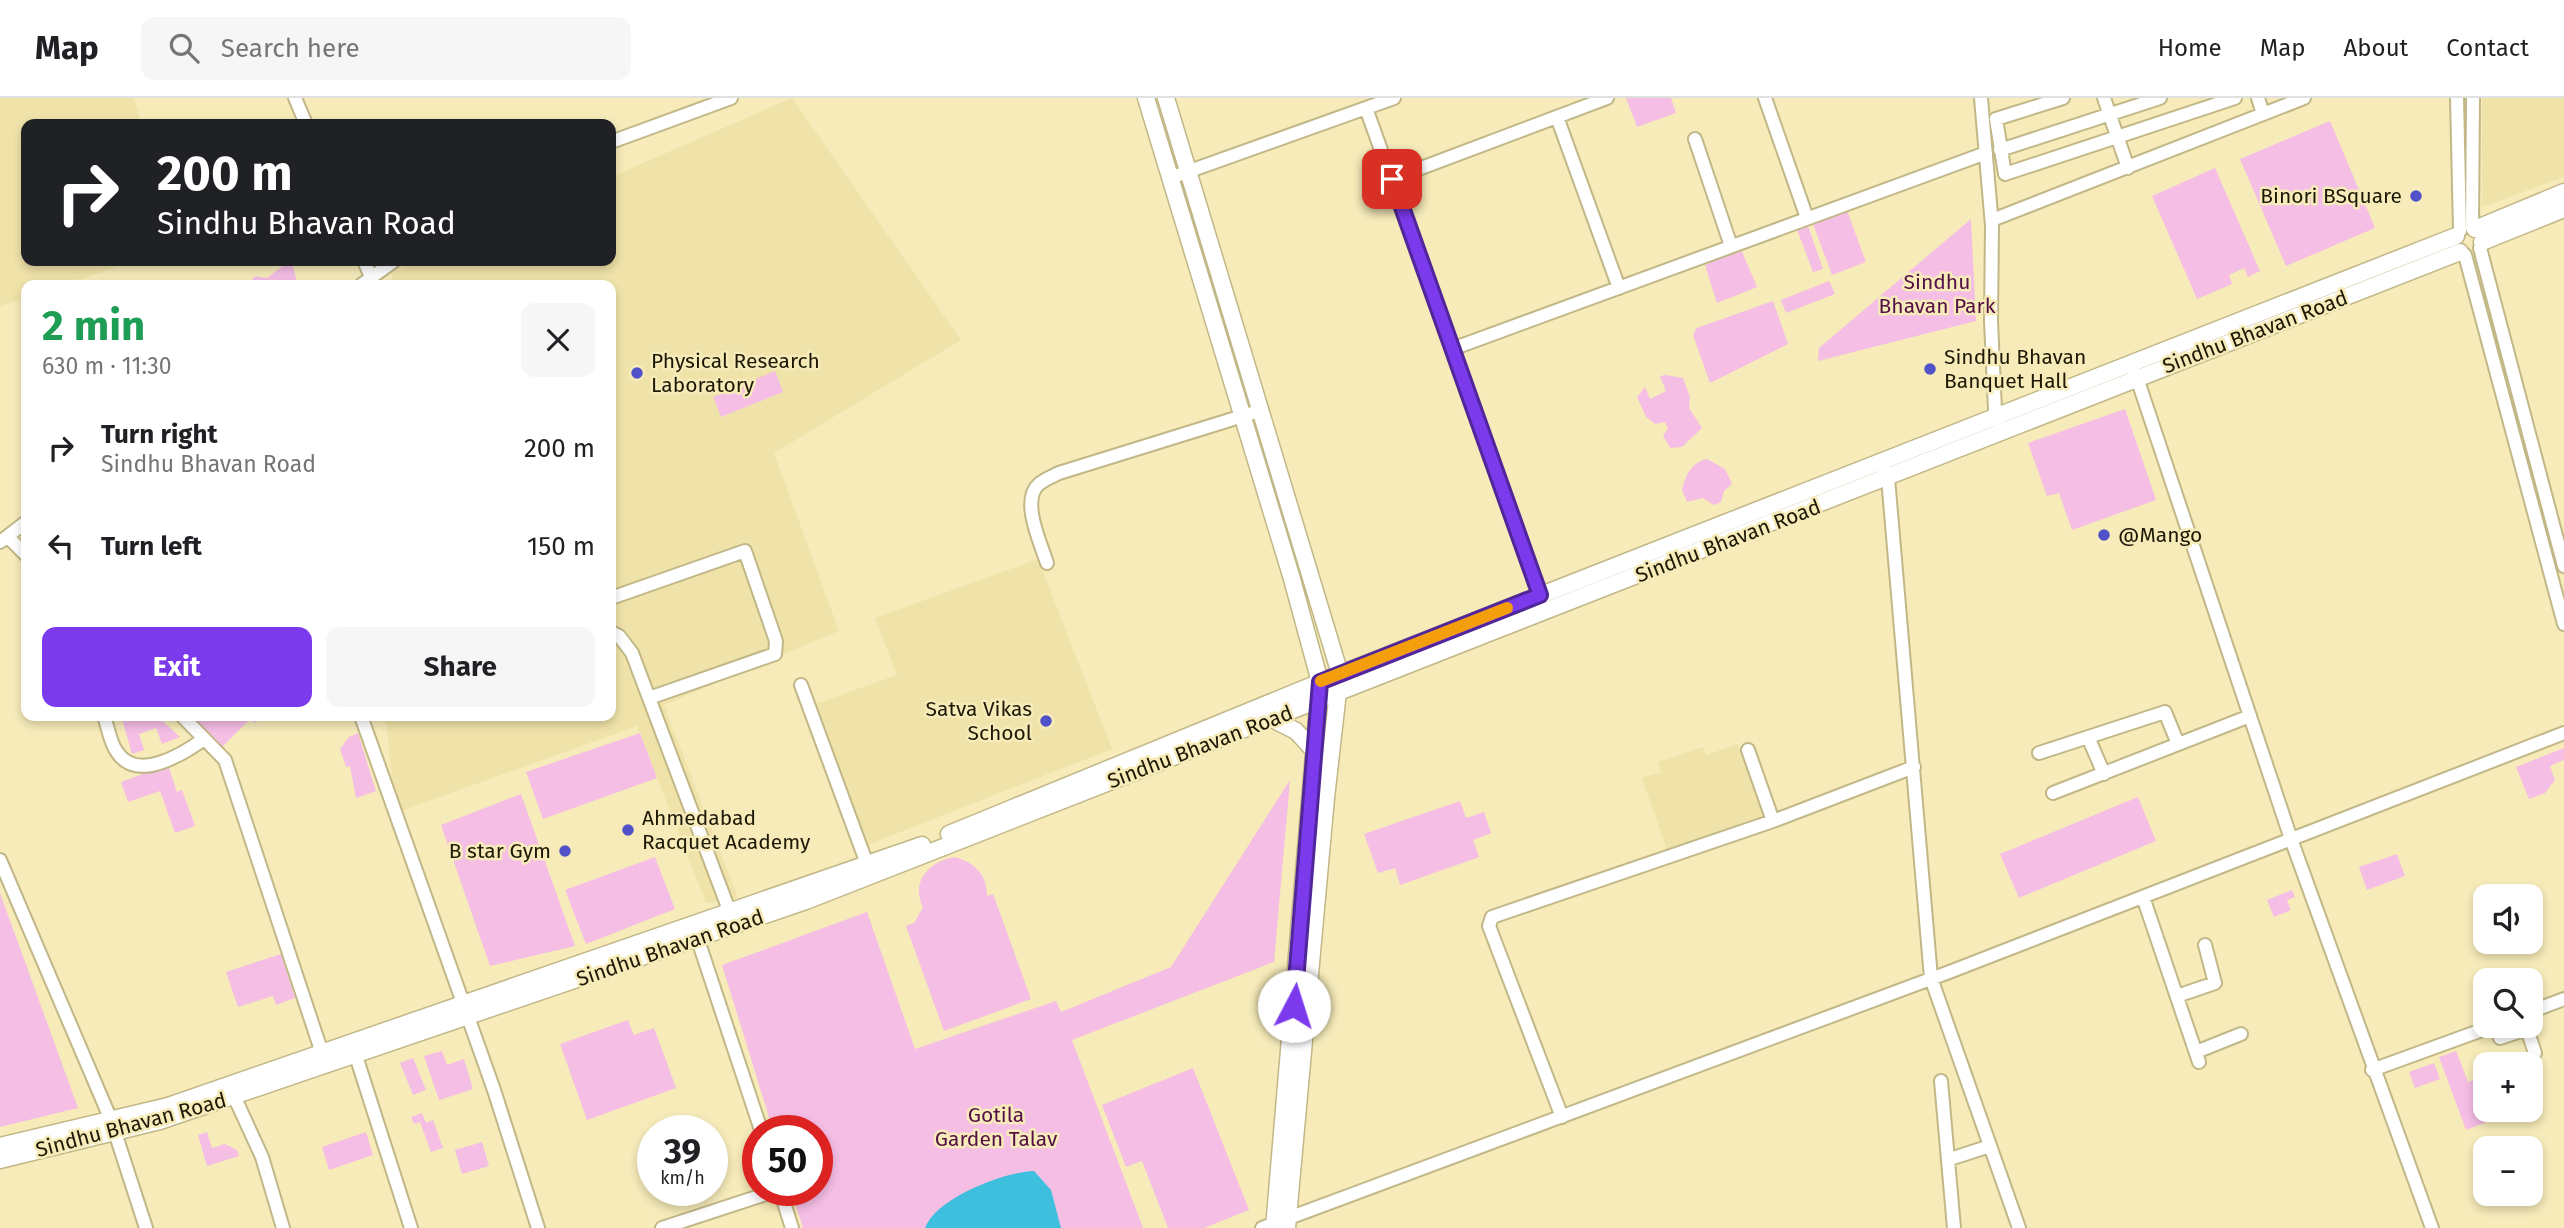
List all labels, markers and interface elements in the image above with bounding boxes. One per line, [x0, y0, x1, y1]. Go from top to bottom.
search box [141, 17, 631, 80]
text: Map [35, 28, 99, 68]
icon: search [165, 29, 203, 67]
text: Search here [221, 33, 360, 64]
text: Home [2158, 34, 2222, 62]
text: Map [2260, 34, 2306, 62]
text: About [2344, 34, 2408, 62]
text: Contact [2446, 34, 2529, 62]
text: 200 m [157, 144, 293, 203]
icon: right [42, 147, 133, 238]
pin [1362, 149, 1422, 209]
icon: arrive [1373, 160, 1411, 198]
place label: Binori BSquare [2260, 183, 2402, 209]
marker: Binori BSquare [2408, 188, 2424, 204]
text: Sindhu Bhavan Road [157, 204, 456, 242]
park label: Sindhu Bhavan Park [1879, 269, 1996, 319]
street label: Sindhu Bhavan Road [2159, 285, 2351, 379]
text: 2 min [42, 301, 145, 351]
button: close [521, 303, 595, 377]
place label: Sindhu Bhavan Banquet Hall [1944, 344, 2086, 394]
place label: Physical Research Laboratory [651, 348, 820, 398]
text: 630 m · 11:30 [42, 352, 172, 380]
marker: Sindhu Bhavan Banquet Hall [1922, 361, 1938, 377]
marker: Physical Research Laboratory [629, 365, 645, 381]
text: Turn right [101, 419, 218, 450]
icon: right [42, 429, 80, 467]
text: 200 m [524, 433, 595, 464]
text: Sindhu Bhavan Road [101, 450, 316, 478]
street label: Sindhu Bhavan Road [1632, 494, 1824, 588]
place label: @Mango [2118, 522, 2202, 548]
icon: left [42, 527, 80, 565]
marker: @Mango [2096, 527, 2112, 543]
text: Turn left [101, 531, 202, 562]
text: 150 m [527, 531, 595, 562]
button: Exit [42, 627, 312, 707]
button: Share [326, 627, 595, 707]
place label: Satva Vikas School [926, 696, 1032, 746]
street label: Sindhu Bhavan Road [1104, 700, 1296, 794]
marker: Satva Vikas School [1038, 713, 1054, 729]
place label: Ahmedabad Racquet Academy [642, 805, 811, 855]
marker: Ahmedabad Racquet Academy [620, 822, 636, 838]
place label: B star Gym [449, 838, 551, 864]
marker: B star Gym [557, 843, 573, 859]
map controls [2473, 884, 2543, 1206]
button: sound [2473, 884, 2543, 954]
street label: Sindhu Bhavan Road [573, 904, 767, 992]
button: search [2473, 968, 2543, 1038]
position arrow [1257, 969, 1331, 1043]
button: + [2473, 1052, 2543, 1122]
street label: Sindhu Bhavan Road [33, 1087, 229, 1163]
park label: Gotila Garden Talav [935, 1102, 1058, 1152]
speed limit sign: 50 [742, 1115, 833, 1206]
text: 39 [664, 1130, 701, 1172]
button: − [2473, 1136, 2543, 1206]
text: km/h [660, 1167, 705, 1189]

